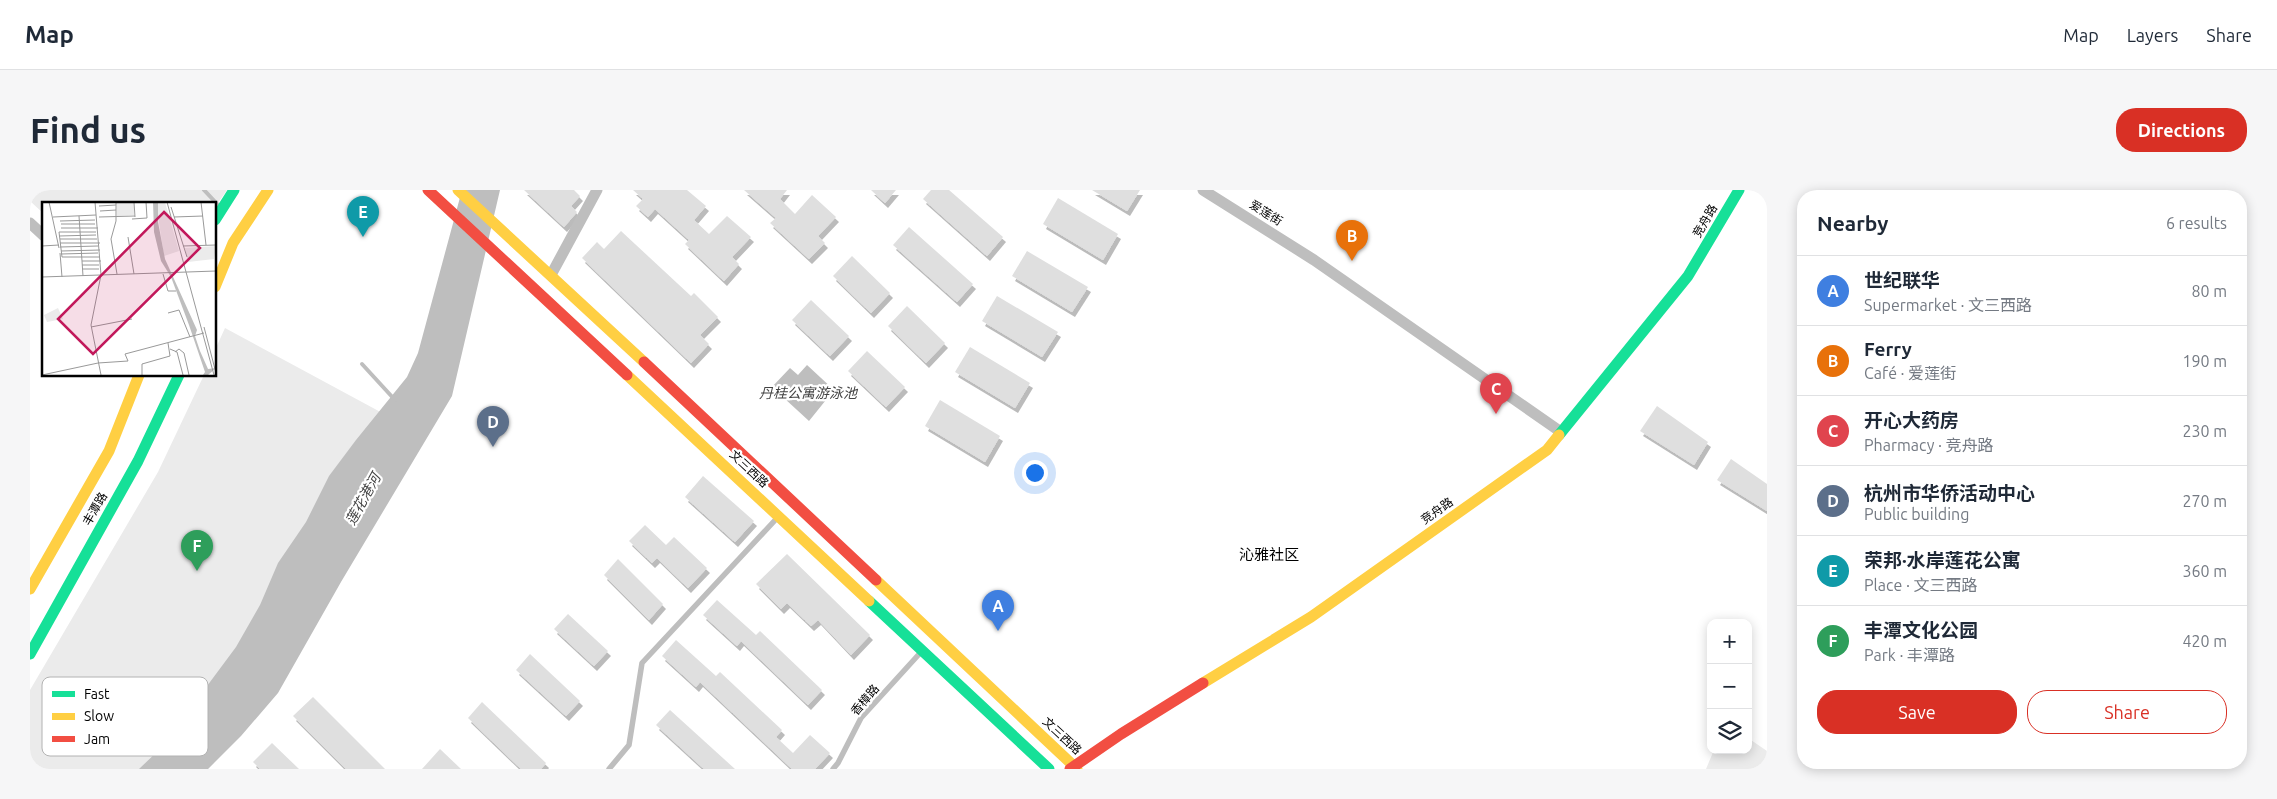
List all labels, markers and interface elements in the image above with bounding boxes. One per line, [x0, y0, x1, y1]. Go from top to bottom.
text: Map [25, 21, 74, 48]
text: Map [2063, 25, 2099, 45]
text: Layers [2127, 25, 2178, 45]
text: Share [2206, 25, 2252, 45]
button: Directions [2116, 108, 2247, 152]
text: Find us [30, 110, 146, 150]
pin: E [347, 196, 379, 237]
street label: 爱莲街 [1248, 198, 1285, 228]
inset map [42, 202, 216, 376]
street label: 竞舟路 [1690, 202, 1719, 240]
text: Nearby [1817, 211, 1888, 235]
text: 6 results [2166, 214, 2227, 232]
pin: B [1336, 220, 1368, 261]
text: 世纪联华 [1864, 269, 1940, 291]
text: A [1827, 282, 1839, 300]
text: 80 m [2191, 282, 2227, 300]
text: Supermarket · 文三西路 [1864, 296, 2032, 314]
text: Ferry [1864, 338, 1912, 360]
text: B [1828, 352, 1838, 370]
text: 190 m [2182, 352, 2227, 370]
text: Café · 爱莲街 [1864, 364, 1956, 382]
pin: C [1480, 373, 1512, 414]
water label: 丹桂公寓游泳池 [759, 385, 859, 401]
pin: D [477, 406, 509, 447]
text: 开心大药房 [1864, 409, 1959, 431]
text: C [1828, 422, 1838, 440]
text: 230 m [2182, 422, 2227, 440]
text: Pharmacy · 竞舟路 [1864, 436, 1994, 454]
street label: 文三西路 [727, 448, 771, 490]
your location [1022, 460, 1048, 486]
water label: 莲花港河 [342, 468, 385, 527]
text: 杭州市华侨活动中心 [1864, 482, 2035, 504]
street label: 丰潭路 [80, 490, 109, 528]
text: D [1827, 492, 1839, 510]
text: 270 m [2182, 492, 2227, 510]
street label: 竞舟路 [1418, 495, 1455, 526]
text: Public building [1864, 505, 1969, 523]
pin: F [181, 530, 213, 571]
district label: 沁雅社区 [1239, 546, 1299, 563]
text: 荣邦·水岸莲花公寓 [1864, 549, 2021, 571]
text: E [1828, 562, 1838, 580]
text: 360 m [2182, 562, 2227, 580]
text: Place · 文三西路 [1864, 576, 1978, 594]
pin: A [982, 590, 1014, 631]
map controls [1707, 619, 1752, 754]
button: + [1707, 619, 1752, 664]
text: 丰潭文化公园 [1864, 619, 1978, 641]
text: F [1829, 632, 1838, 650]
text: 420 m [2182, 632, 2227, 650]
text: Park · 丰潭路 [1864, 646, 1955, 664]
button: − [1707, 664, 1752, 709]
legend [42, 677, 208, 756]
street label: 香樟路 [848, 682, 881, 718]
text: Fast [84, 686, 110, 702]
button: Save [1817, 690, 2017, 734]
button: Share [2027, 690, 2227, 734]
text: Slow [84, 708, 114, 724]
button: layers [1707, 709, 1752, 754]
street label: 文三西路 [1040, 715, 1084, 757]
text: Jam [84, 731, 110, 747]

